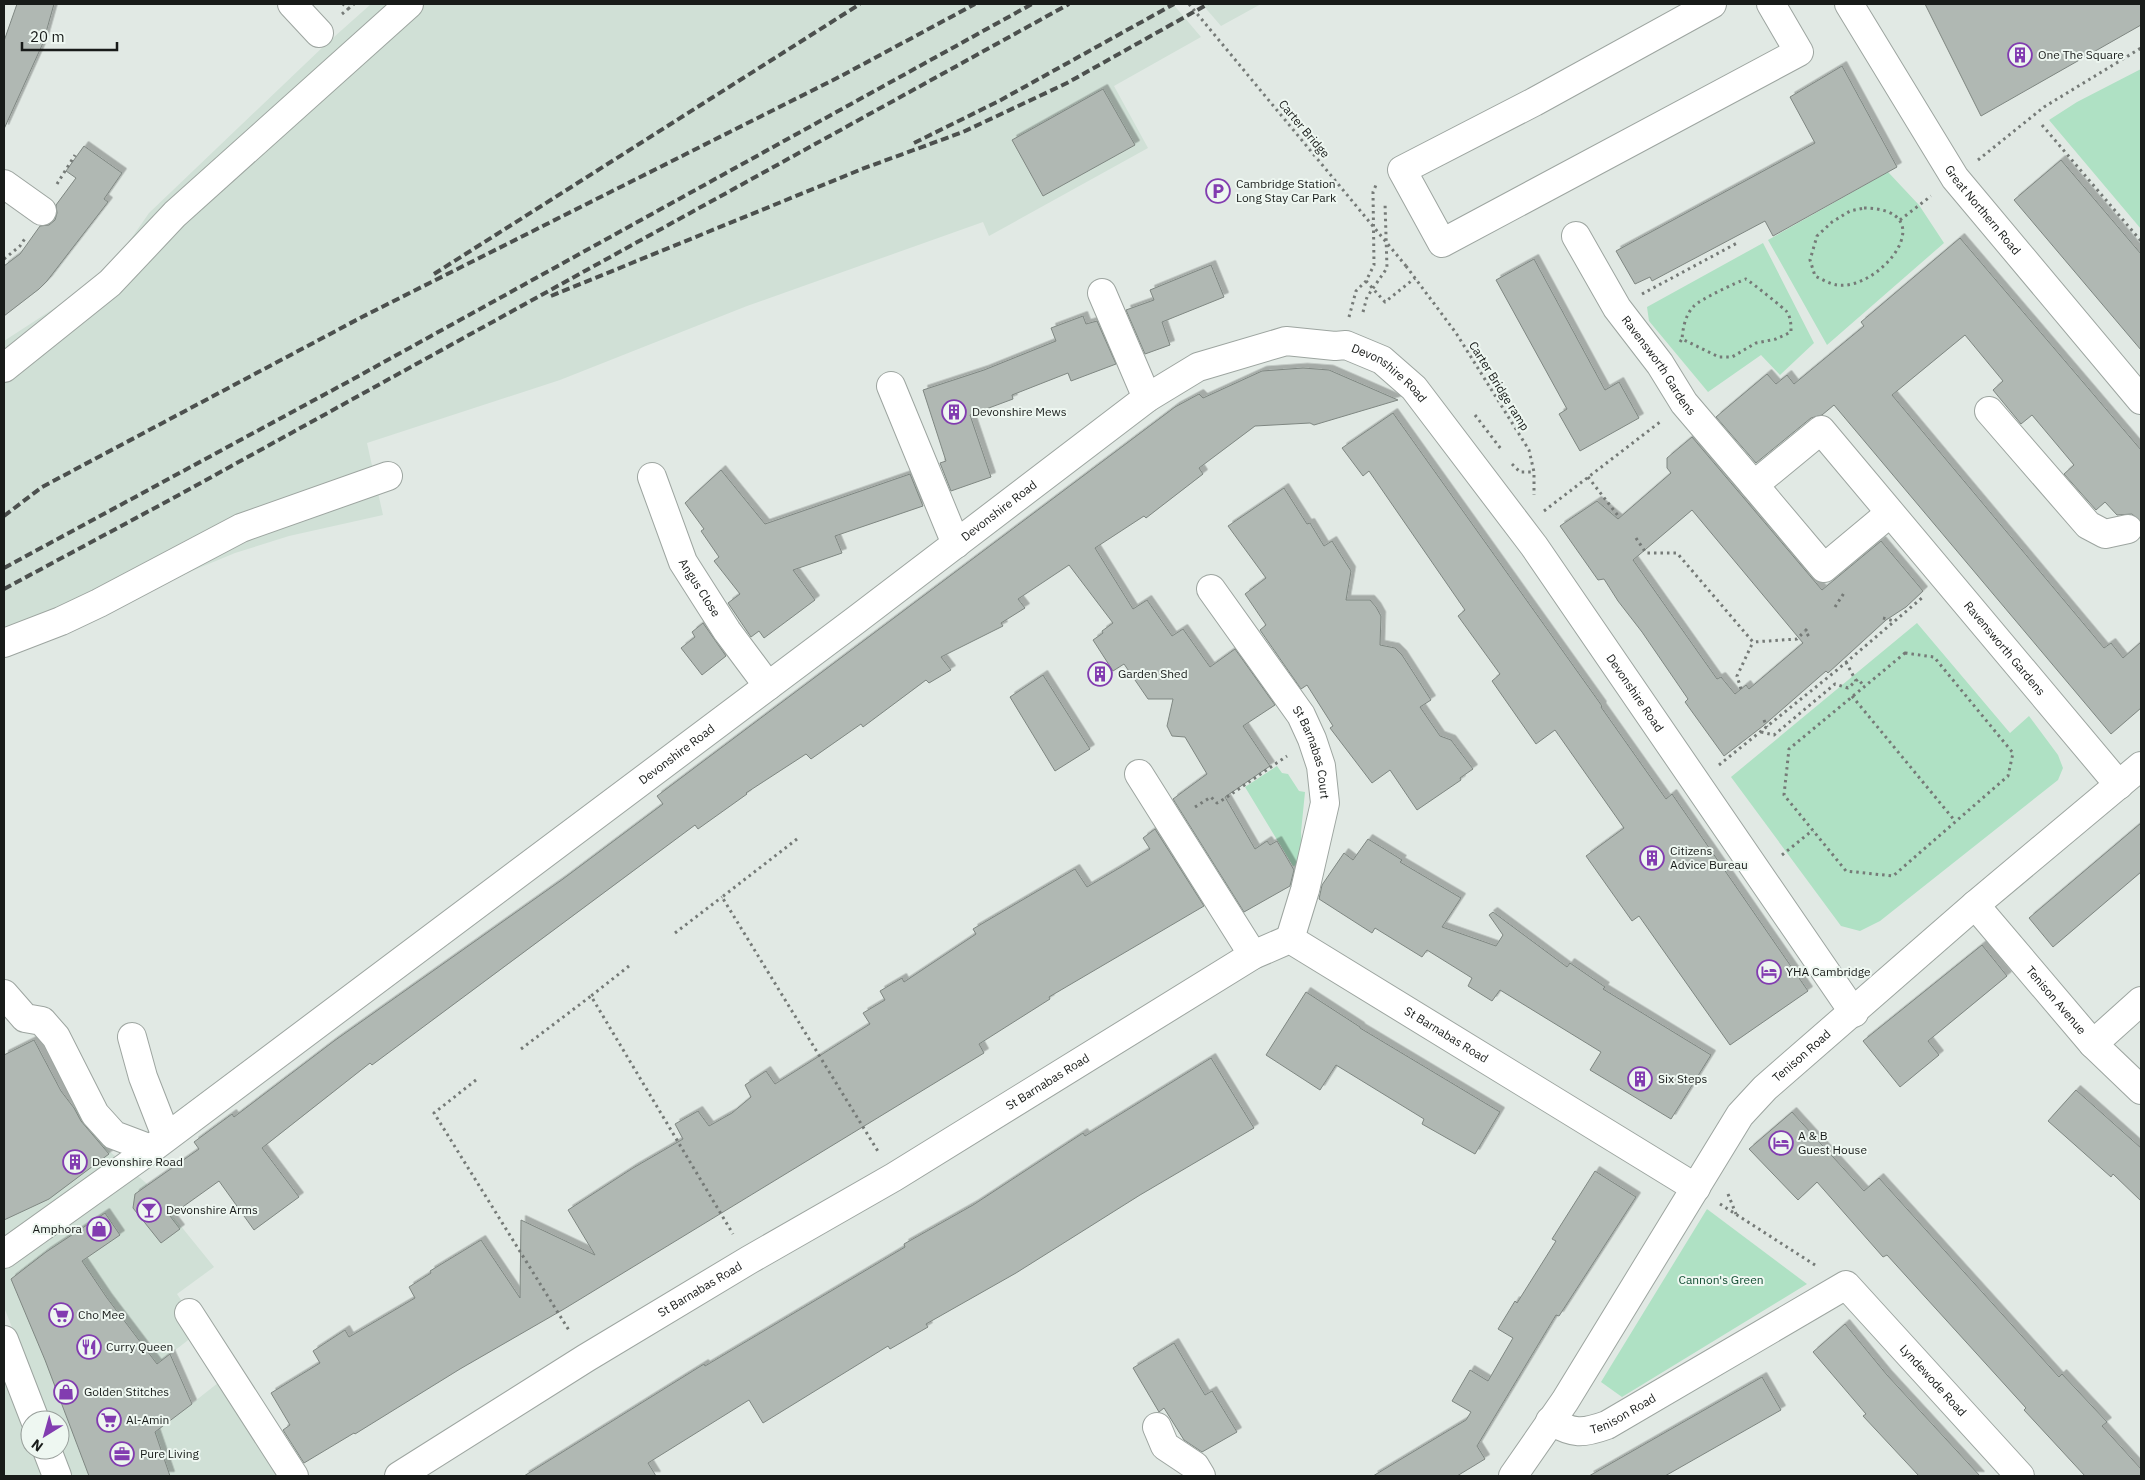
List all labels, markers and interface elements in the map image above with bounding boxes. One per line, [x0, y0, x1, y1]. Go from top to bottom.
scale bar [22, 20, 118, 52]
text: 20 m [30, 27, 65, 46]
building icon: One The Square [2007, 42, 2033, 68]
place label: One The Square [2038, 47, 2124, 62]
street label: Carter Bridge [1276, 97, 1333, 161]
street label: Great Northern Road [1942, 162, 2024, 258]
place label: Cambridge Station Long Stay Car Park [1236, 176, 1337, 205]
parking icon: Cambridge Station Long Stay Car Park [1205, 178, 1231, 204]
street label: Ravensworth Gardens [1619, 313, 1699, 418]
street label: Carter Bridge ramp [1466, 338, 1533, 433]
street label: Devonshire Road [1349, 340, 1430, 405]
building icon: Devonshire Mews [941, 399, 967, 425]
place label: Devonshire Mews [972, 404, 1067, 419]
street label: Devonshire Road [958, 477, 1040, 544]
street label: Angus Close [676, 555, 724, 620]
street label: Ravensworth Gardens [1961, 598, 2049, 698]
street label: Devonshire Road [1603, 651, 1667, 735]
building icon: Garden Shed [1087, 661, 1113, 687]
place label: Garden Shed [1118, 666, 1188, 681]
street label: St Barnabas Court [1290, 702, 1333, 800]
street label: Devonshire Road [636, 721, 717, 787]
place label: Citizens Advice Bureau [1670, 843, 1748, 872]
building icon: Citizens Advice Bureau [1639, 845, 1665, 871]
hotel icon: YHA Cambridge [1756, 959, 1782, 985]
street label: Tenison Avenue [2023, 963, 2090, 1037]
place label: YHA Cambridge [1786, 964, 1871, 979]
street label: St Barnabas Road [1402, 1003, 1491, 1066]
street label: Tenison Road [1769, 1026, 1834, 1085]
street label: St Barnabas Road [1003, 1050, 1092, 1113]
building icon: Six Steps [1627, 1066, 1653, 1092]
place label: Six Steps [1658, 1071, 1708, 1086]
place label: A & B Guest House [1798, 1128, 1867, 1157]
hotel icon: A & B Guest House [1768, 1130, 1794, 1156]
building icon: Devonshire Road [62, 1149, 88, 1175]
place label: Devonshire Road [92, 1154, 183, 1169]
bar icon: Devonshire Arms [136, 1197, 162, 1223]
place label: Devonshire Arms [166, 1202, 258, 1217]
shop icon: Amphora [86, 1216, 112, 1242]
place label: Amphora [33, 1221, 83, 1236]
street label: St Barnabas Road [655, 1258, 745, 1320]
park label: Cannon's Green [1678, 1272, 1764, 1287]
supermarket icon: Cho Mee [48, 1302, 74, 1328]
place label: Cho Mee [78, 1307, 125, 1322]
restaurant icon: Curry Queen [76, 1334, 102, 1360]
place label: Curry Queen [106, 1339, 173, 1354]
street label: Lyndewode Road [1897, 1341, 1970, 1419]
shop icon: Golden Stitches [53, 1379, 79, 1405]
place label: Golden Stitches [84, 1384, 169, 1399]
street label: Tenison Road [1588, 1390, 1658, 1437]
supermarket icon: Al-Amin [96, 1407, 122, 1433]
north arrow [20, 1410, 70, 1460]
place label: Al-Amin [126, 1412, 169, 1427]
text: N [28, 1435, 47, 1456]
office icon: Pure Living [109, 1441, 135, 1467]
place label: Pure Living [140, 1446, 200, 1461]

